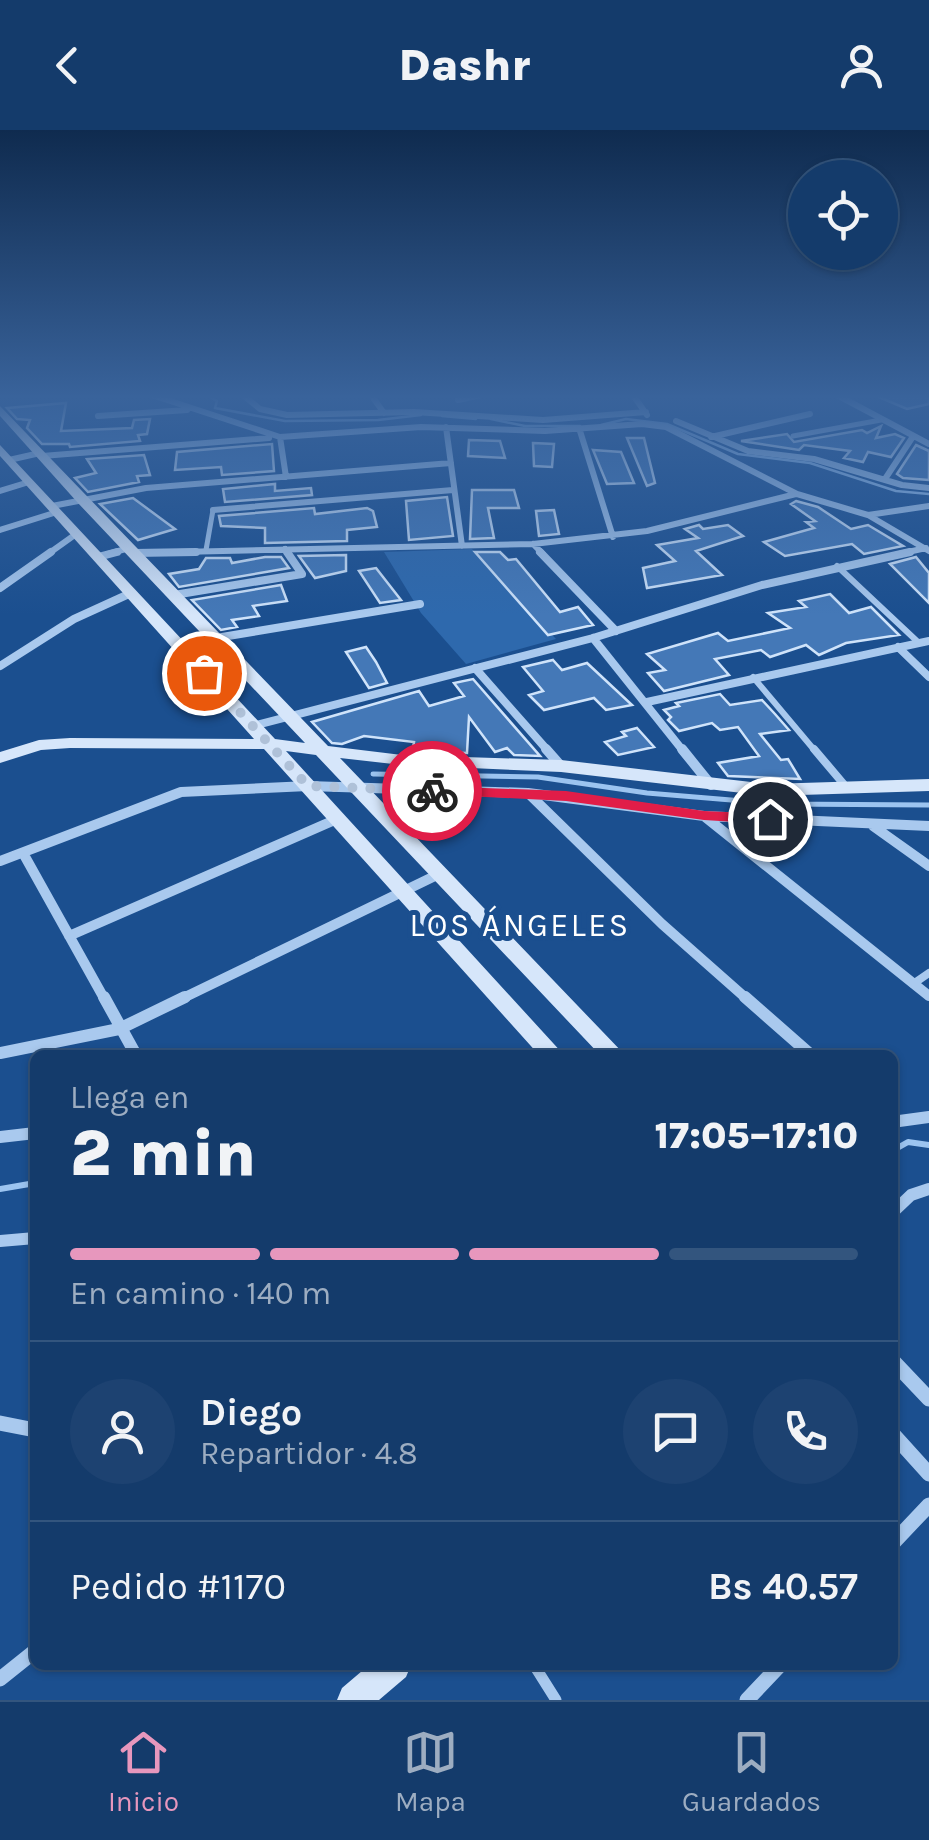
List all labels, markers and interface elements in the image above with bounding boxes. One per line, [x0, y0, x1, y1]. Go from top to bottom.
icon: back [40, 38, 95, 93]
icon: person [834, 38, 889, 93]
text: Dashr [398, 39, 531, 91]
map controls [788, 160, 898, 270]
button: locate [788, 160, 898, 270]
pin [162, 631, 247, 716]
icon: bag [177, 646, 232, 701]
courier [382, 741, 482, 841]
icon: bike [405, 764, 460, 819]
pin [728, 777, 813, 862]
icon: home [743, 792, 798, 847]
district label: LOS ÁNGELES [409, 905, 631, 944]
text: Llega en [70, 1079, 189, 1116]
text: 17:05–17:10 [655, 1113, 858, 1158]
text: 2 min [70, 1115, 256, 1191]
text: En camino · 140 m [70, 1275, 331, 1312]
button: person [70, 1379, 175, 1484]
button: chat [623, 1379, 728, 1484]
button: phone [753, 1379, 858, 1484]
text: Diego [200, 1390, 302, 1435]
text: Repartidor · 4.8 [200, 1435, 418, 1472]
text: Pedido #1170 [70, 1564, 286, 1609]
text: Bs 40.57 [708, 1564, 858, 1609]
tab: Inicio [108, 1725, 179, 1818]
tab: Mapa [395, 1725, 466, 1818]
tab: Guardados [682, 1725, 821, 1818]

